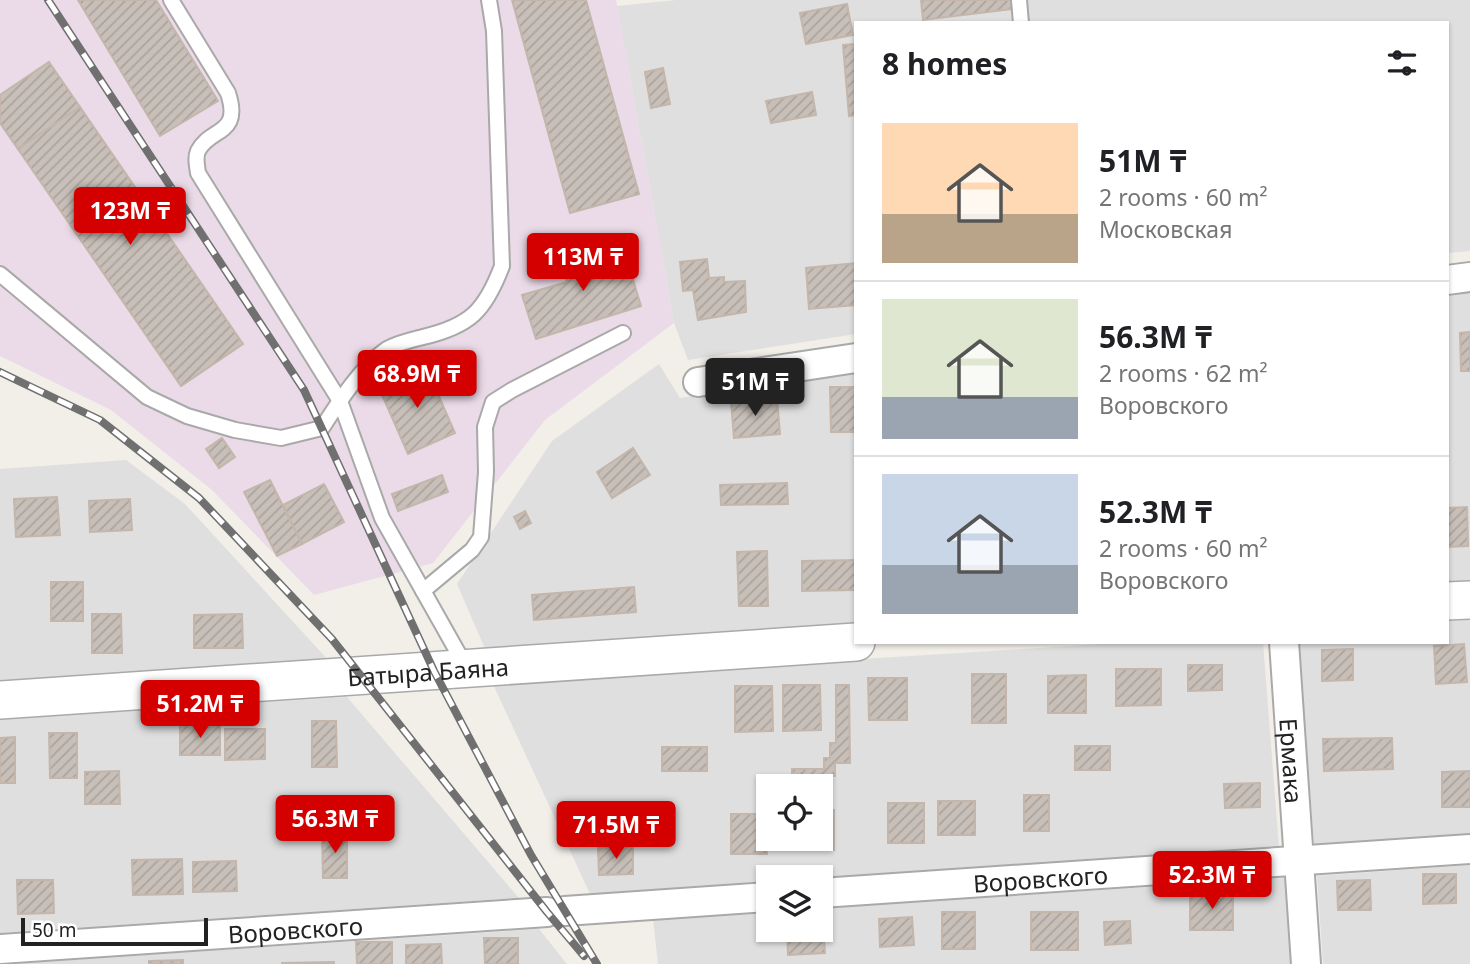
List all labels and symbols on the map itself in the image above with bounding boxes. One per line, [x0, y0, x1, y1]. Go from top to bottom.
pin: 123M ₸ [73, 188, 187, 247]
pin: 113M ₸ [526, 233, 640, 293]
pin: 68.9M ₸ [352, 350, 482, 410]
pin: 51M ₸ [706, 358, 804, 418]
street label: Батыра Баяна [346, 649, 510, 693]
pin: 51.2M ₸ [135, 680, 265, 740]
street label: Ермака [1273, 717, 1311, 804]
pin: 56.3M ₸ [270, 796, 400, 855]
pin: 71.5M ₸ [551, 802, 681, 861]
pin: 52.3M ₸ [1147, 852, 1277, 911]
street label: Воровского [972, 857, 1109, 899]
street label: Воровского [227, 908, 364, 950]
scale bar [21, 915, 208, 947]

